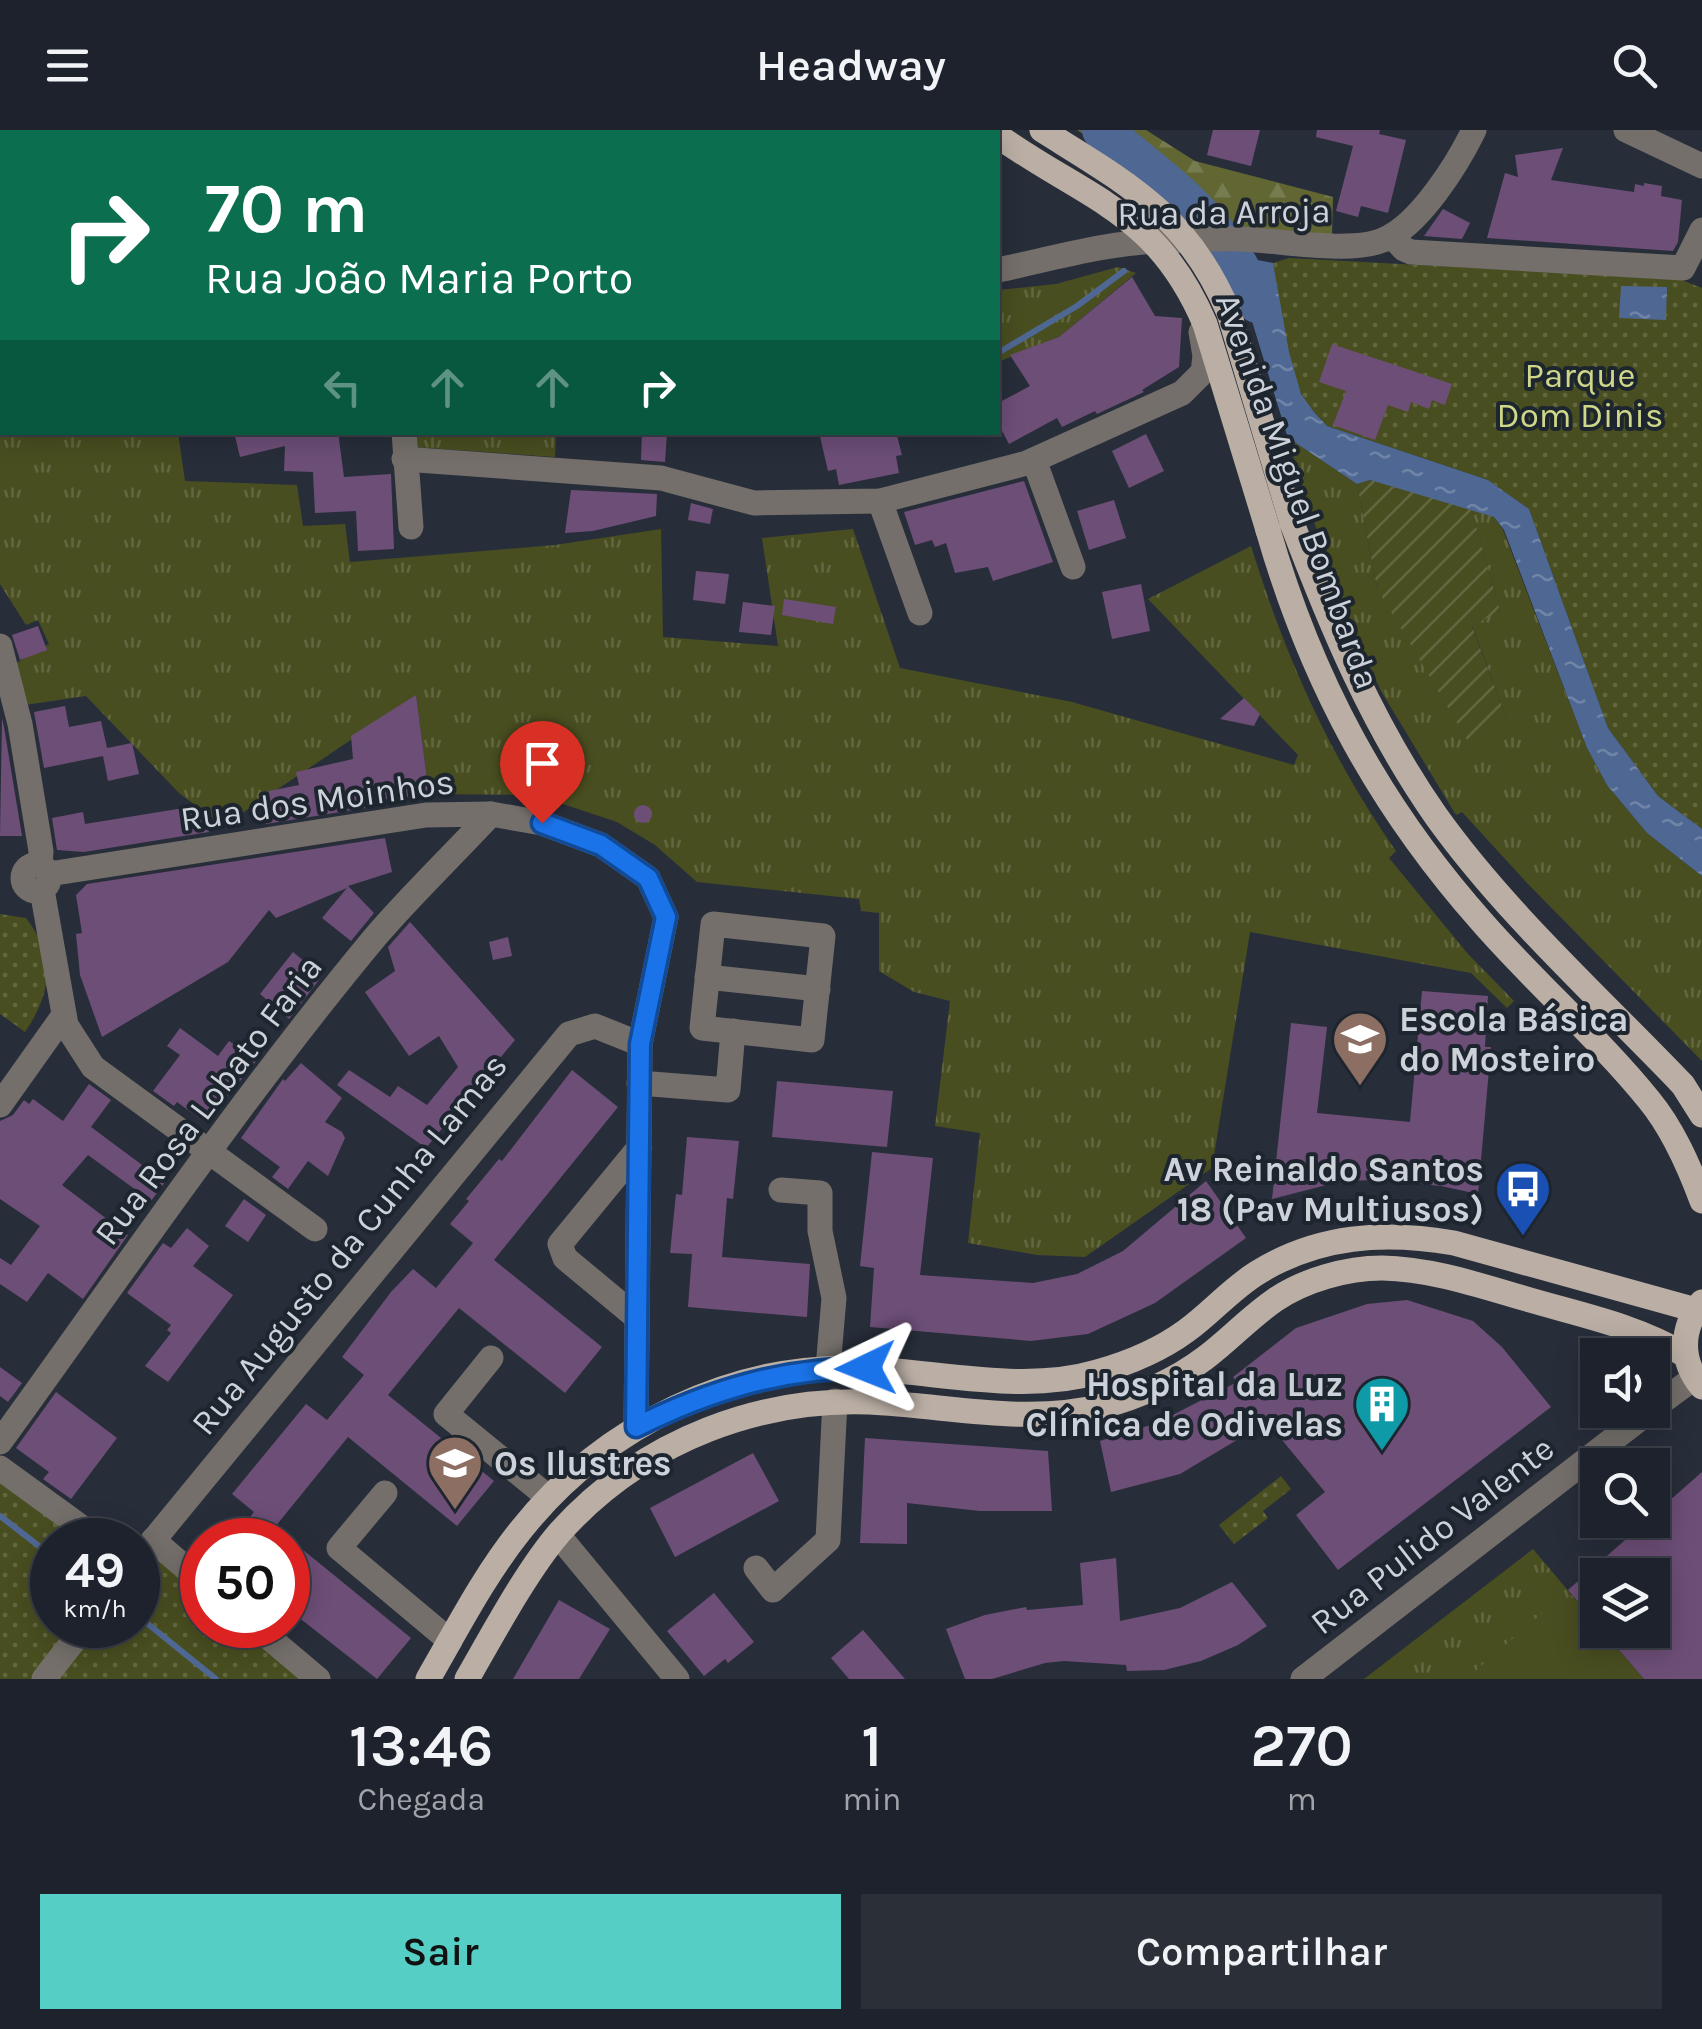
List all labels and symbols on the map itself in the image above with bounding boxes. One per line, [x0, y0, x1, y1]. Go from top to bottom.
street label: Rua da Arroja [1117, 190, 1331, 235]
street label: Avenida Miguel Bombarda [1207, 288, 1388, 695]
park label: Parque Dom Dinis [1497, 355, 1663, 436]
pin [500, 721, 585, 824]
street label: Rua dos Moinhos [178, 761, 456, 840]
street label: Rua Rosa Lobato Faria [86, 947, 331, 1253]
place label: Escola Básica do Mosteiro [1399, 999, 1628, 1080]
school or university icon: Escola Básica do Mosteiro [1330, 1009, 1390, 1088]
street label: Rua Augusto da Cunha Lamas [183, 1046, 516, 1443]
place label: Av Reinaldo Santos 18 (Pav Multiusos) [1163, 1149, 1484, 1230]
bus stop icon: Av Reinaldo Santos 18 (Pav Multiusos) [1493, 1159, 1553, 1238]
position arrow [814, 1316, 918, 1420]
place label: Hospital da Luz Clínica de Odivelas [1025, 1364, 1343, 1445]
building icon: Hospital da Luz Clínica de Odivelas [1352, 1374, 1412, 1453]
street label: Rua Pulido Valente [1303, 1428, 1562, 1643]
school or university icon: Os Ilustres [425, 1433, 485, 1512]
place label: Os Ilustres [494, 1443, 671, 1484]
speed limit sign: 50 [180, 1518, 310, 1648]

